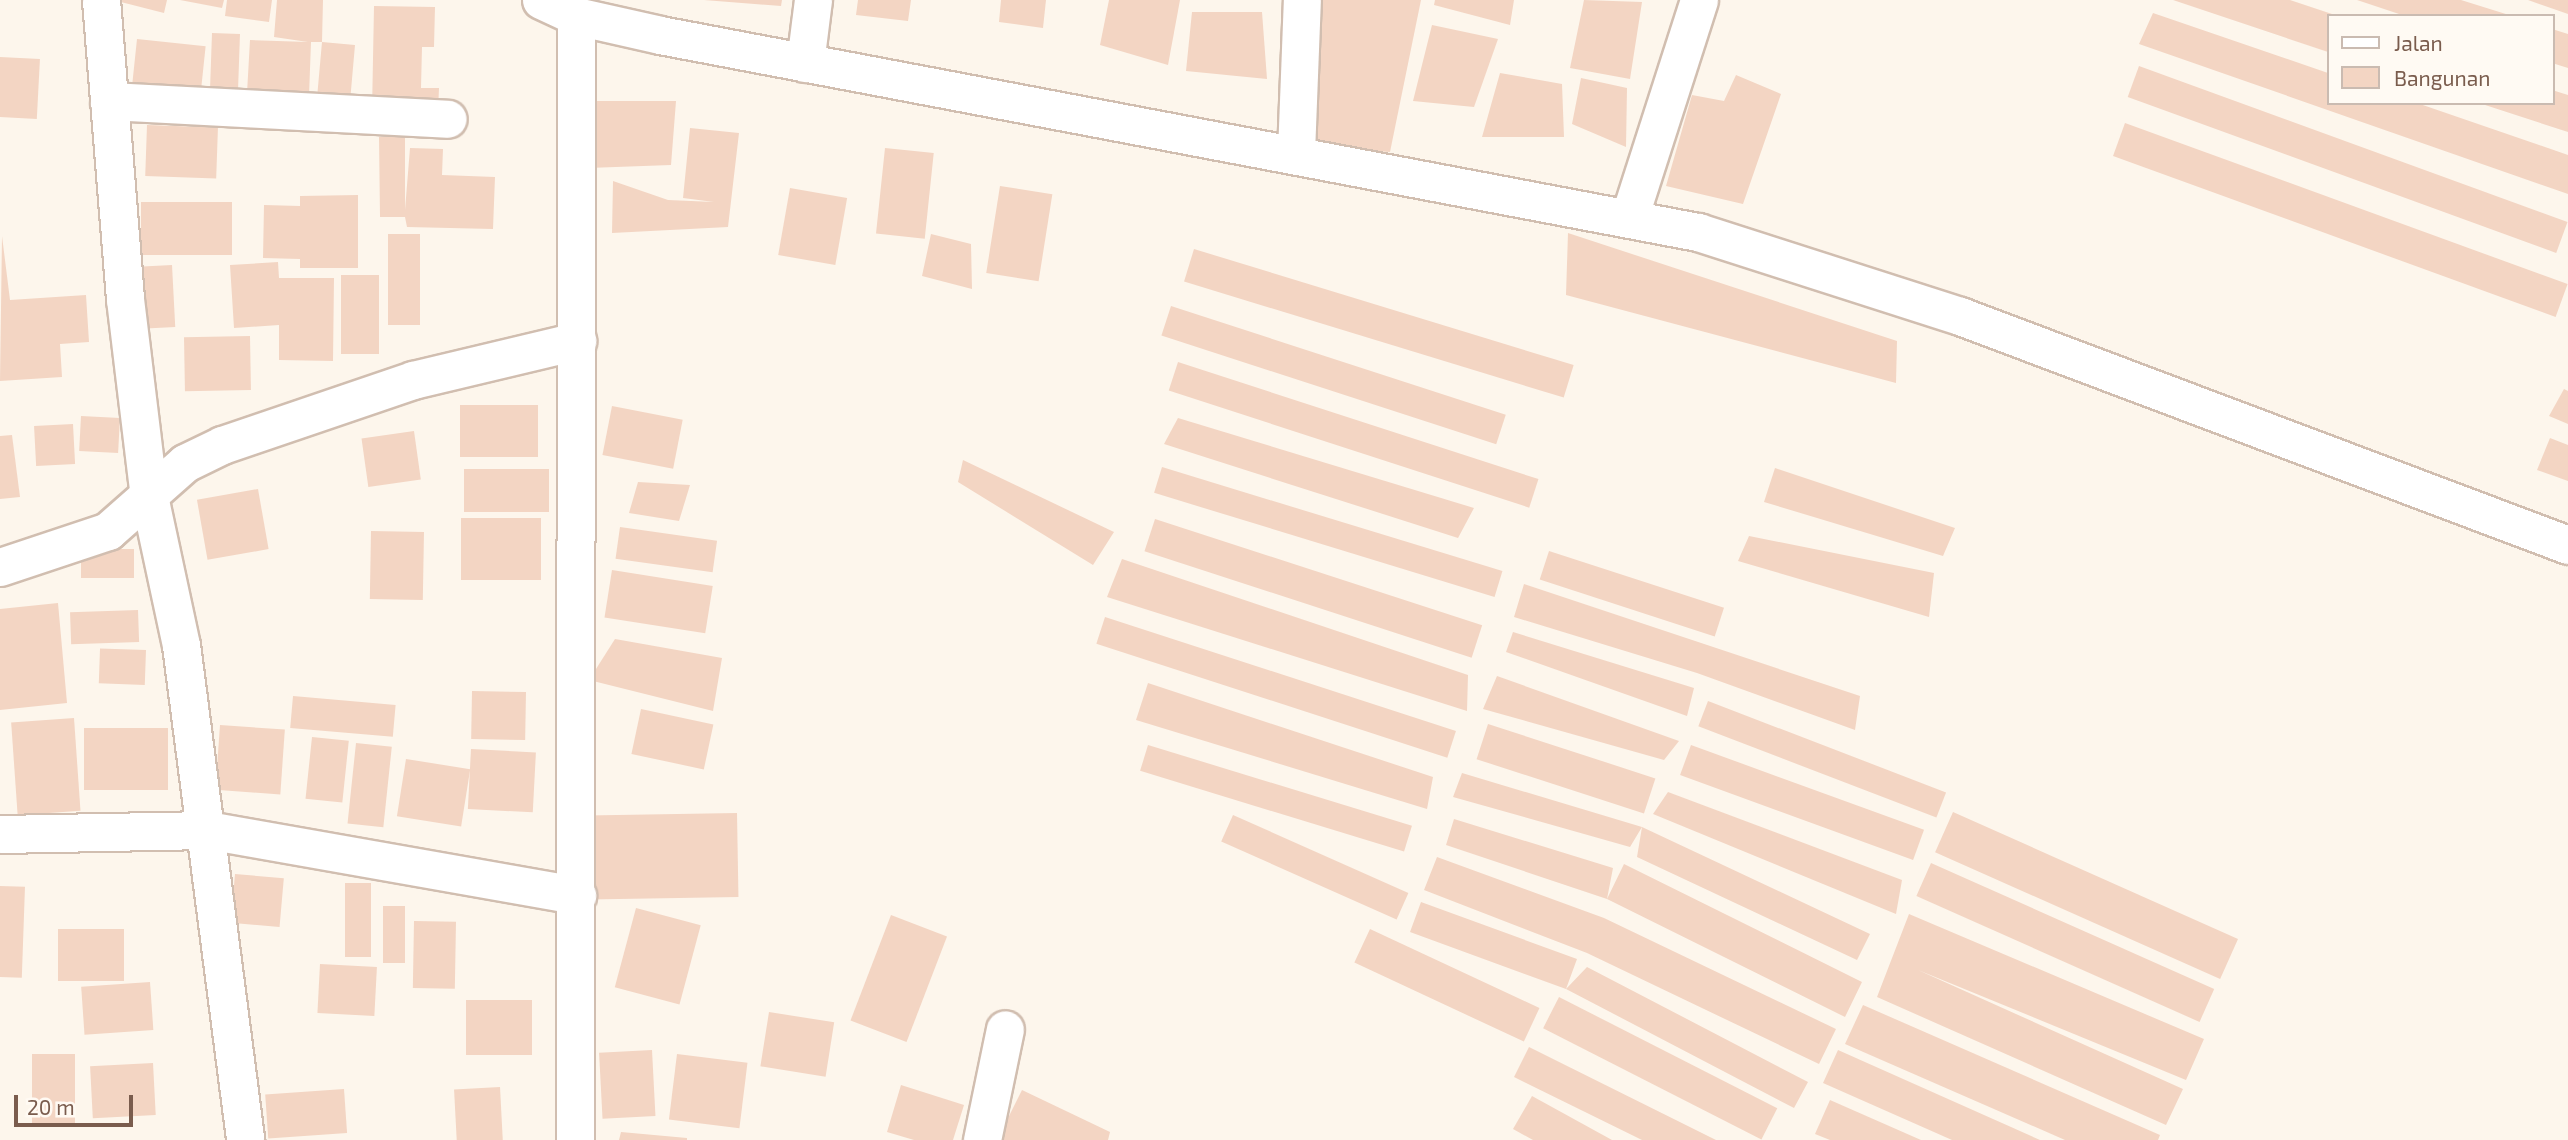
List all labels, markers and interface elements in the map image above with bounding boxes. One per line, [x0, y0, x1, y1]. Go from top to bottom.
legend [2326, 14, 2554, 105]
text: Jalan [2394, 30, 2443, 55]
text: Bangunan [2394, 65, 2490, 90]
scale bar [18, 1080, 136, 1124]
text: 20 m [27, 1094, 75, 1119]

